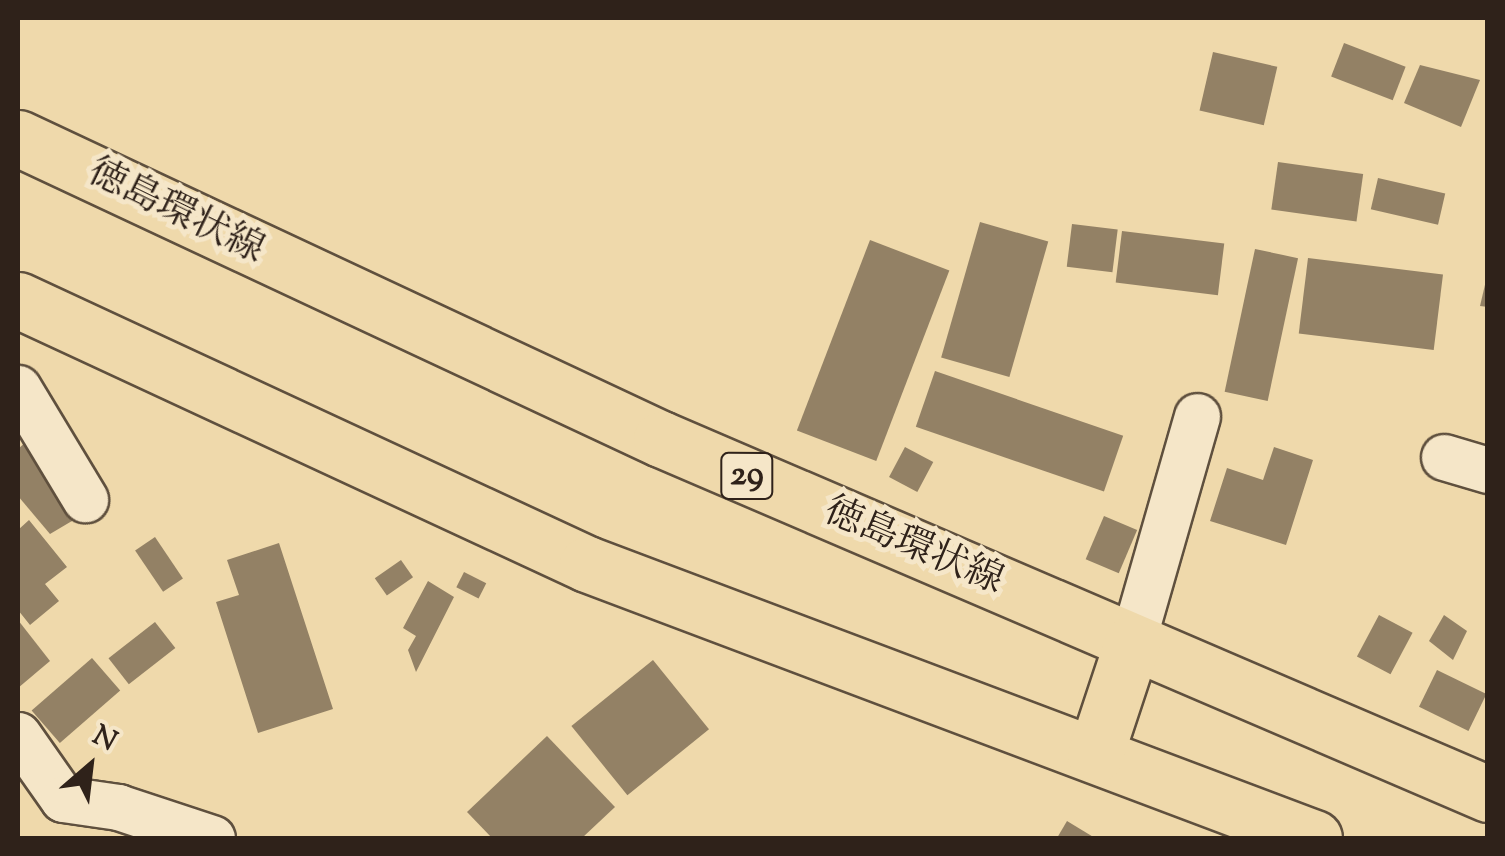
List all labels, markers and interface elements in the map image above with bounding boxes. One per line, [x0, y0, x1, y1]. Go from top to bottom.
street label: 徳島環状線 [80, 151, 270, 275]
road number: 29 [720, 446, 774, 506]
street label: 徳島環状線 [817, 490, 1009, 606]
north arrow [40, 716, 140, 816]
text: N [85, 717, 123, 762]

